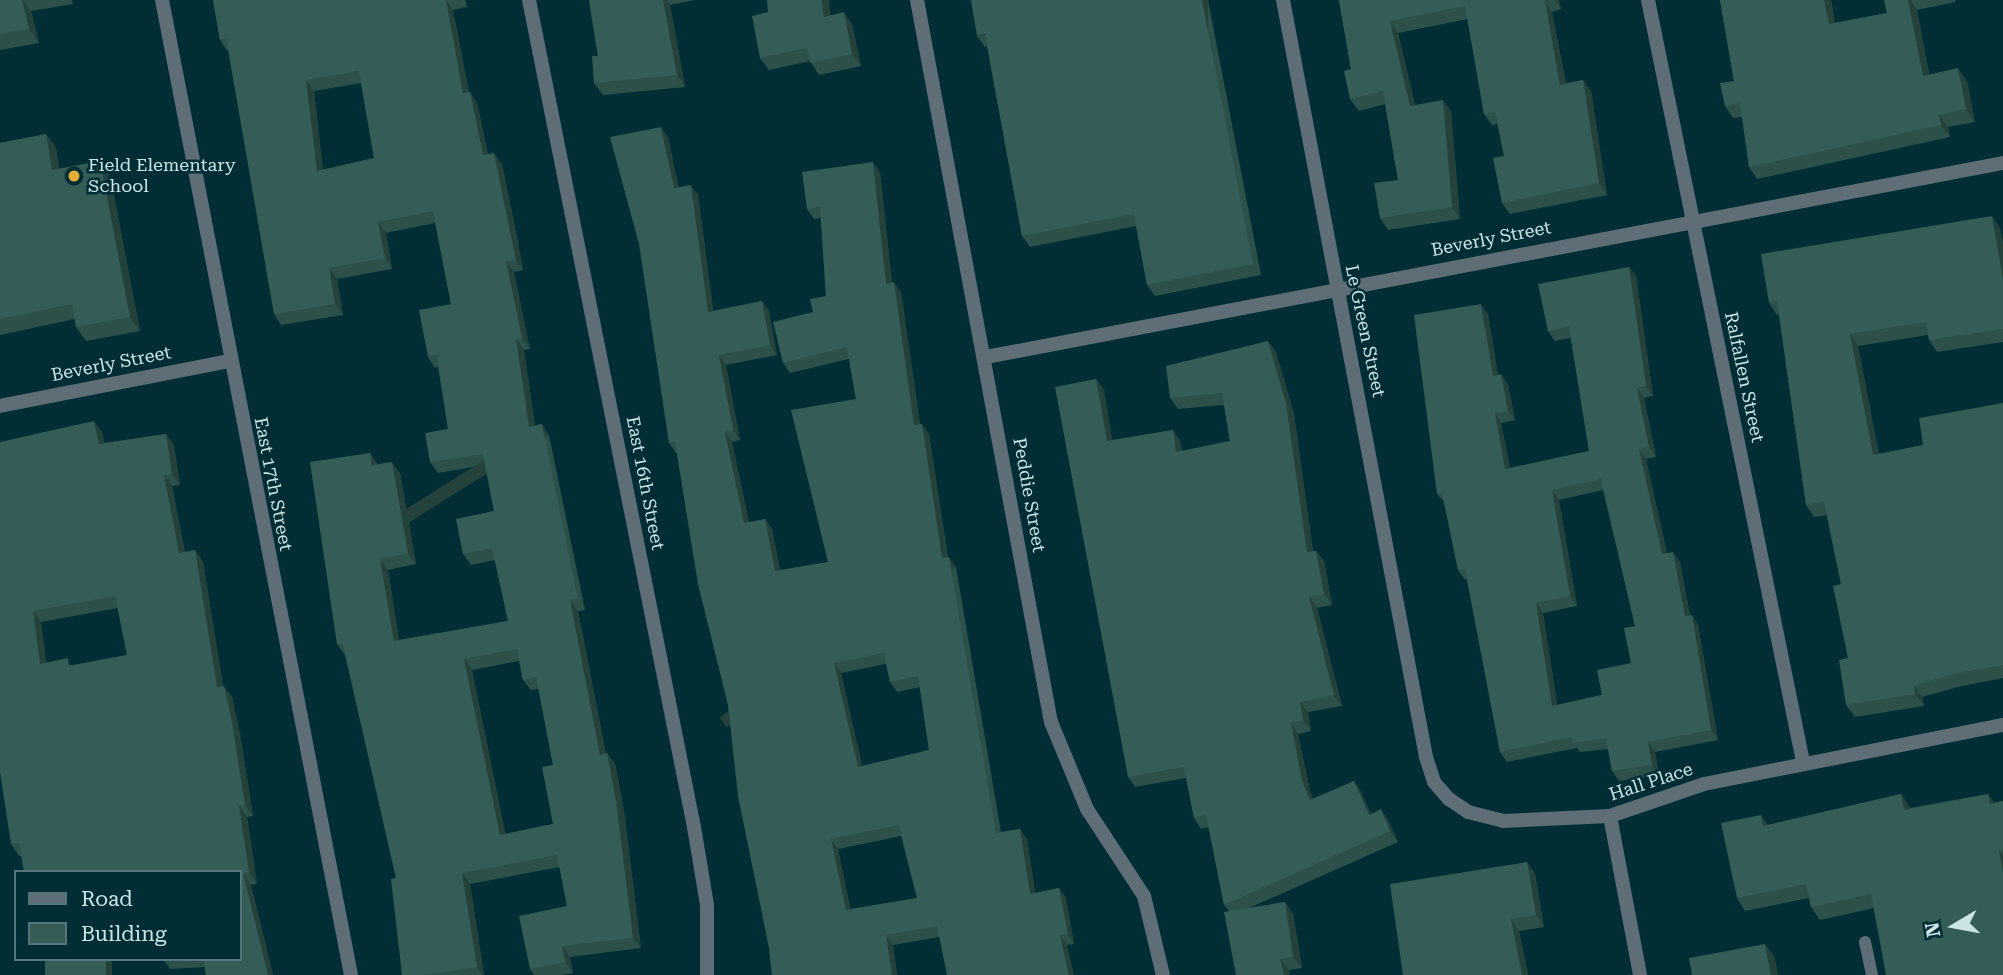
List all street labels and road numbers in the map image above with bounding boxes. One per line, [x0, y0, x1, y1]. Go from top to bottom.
street label: Beverly Street [1429, 217, 1553, 261]
street label: Le Green Street [1340, 263, 1390, 399]
street label: Ralfallen Street [1720, 310, 1768, 444]
street label: Beverly Street [49, 342, 173, 386]
street label: East 16th Street [621, 414, 669, 552]
street label: East 17th Street [249, 415, 297, 553]
street label: Peddie Street [1008, 436, 1050, 554]
street label: Hall Place [1606, 758, 1696, 806]

